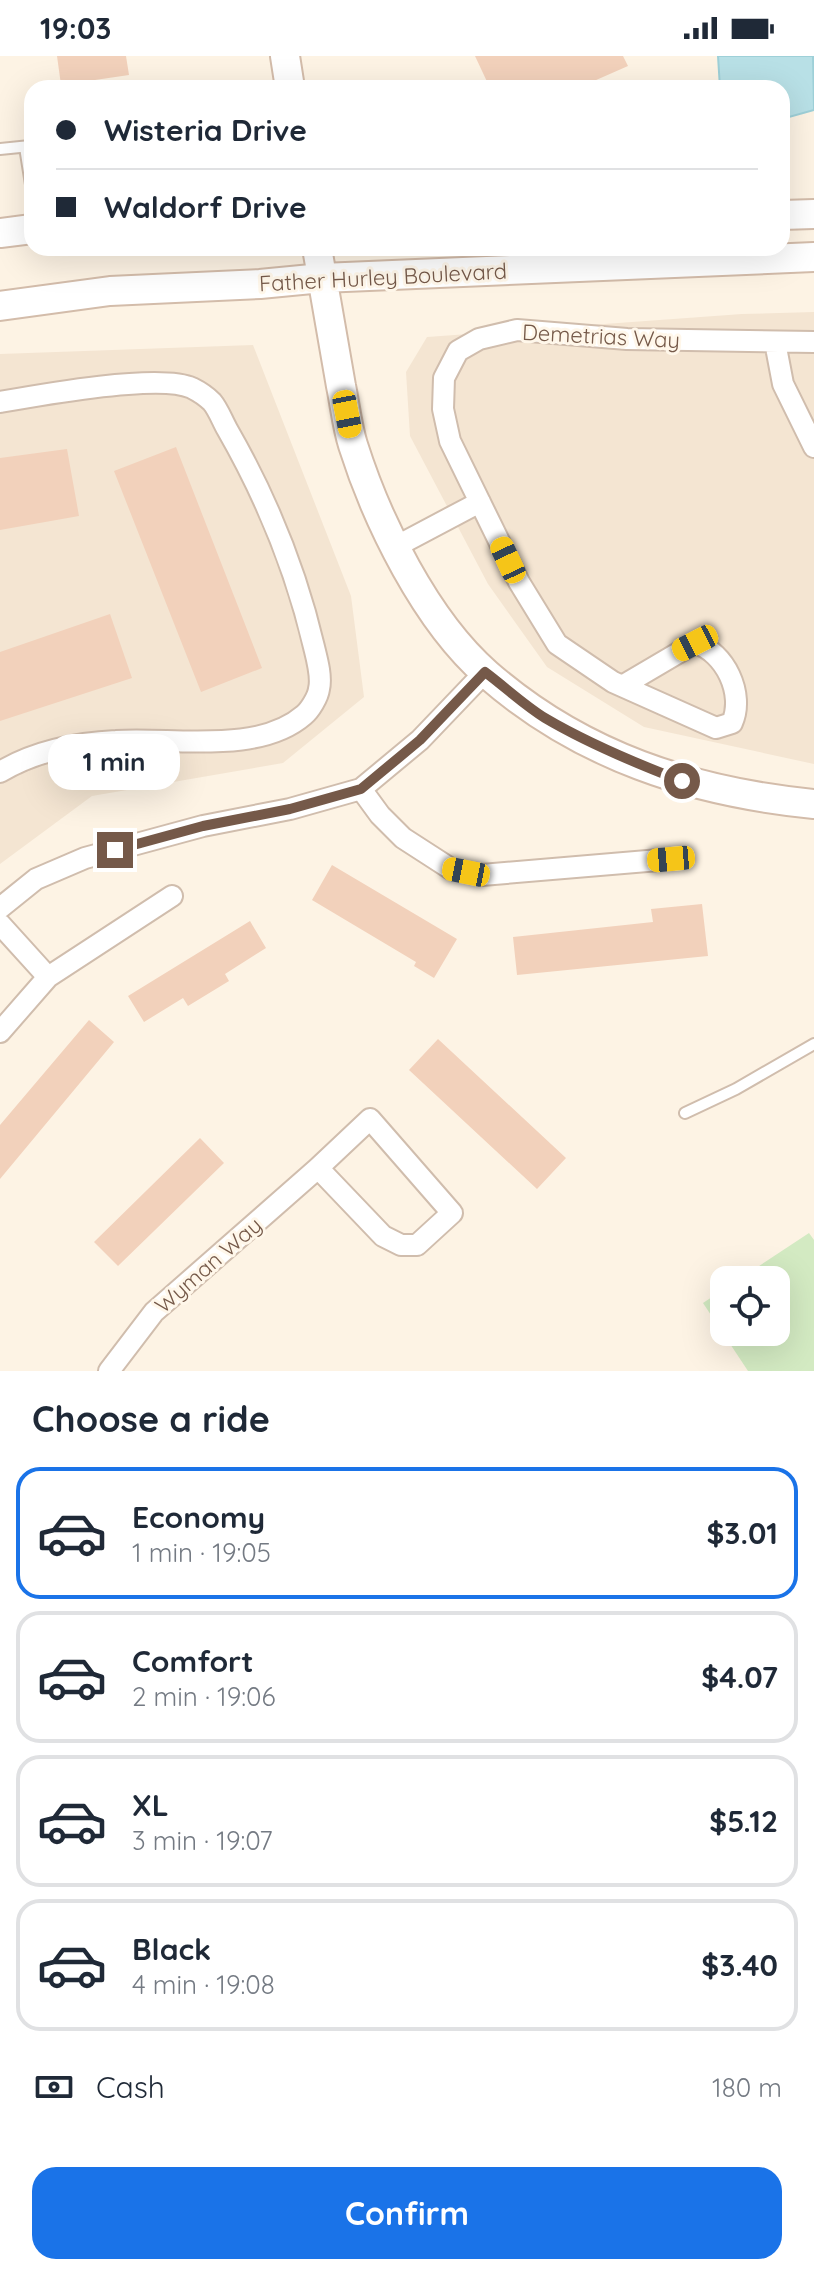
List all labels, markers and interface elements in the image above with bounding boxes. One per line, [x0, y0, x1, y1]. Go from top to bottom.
text: 19:03 [40, 9, 111, 47]
text: Wisteria Drive [104, 111, 307, 149]
text: Waldorf Drive [104, 188, 307, 226]
street label: Father Hurley Boulevard [258, 257, 508, 297]
street label: Demetrias Way [521, 318, 681, 354]
car [331, 388, 363, 440]
car [487, 533, 529, 587]
car [668, 621, 722, 665]
callout: 1 min [49, 734, 181, 790]
text: 1 min [83, 745, 146, 778]
route start [664, 763, 700, 799]
route end [97, 832, 133, 868]
car [646, 845, 696, 873]
car [440, 856, 492, 888]
street label: Wyman Way [149, 1211, 267, 1319]
map controls [710, 1266, 790, 1346]
button: locate [710, 1266, 790, 1346]
text: Choose a ride [32, 1396, 270, 1441]
icon: car [36, 1497, 108, 1569]
text: Economy [132, 1498, 265, 1536]
text: $3.01 [706, 1514, 778, 1552]
text: 1 min · 19:05 [132, 1536, 271, 1569]
icon: car [36, 1641, 108, 1713]
text: Comfort [132, 1642, 253, 1680]
text: $4.07 [701, 1658, 778, 1696]
text: 2 min · 19:06 [132, 1680, 276, 1713]
icon: car [36, 1785, 108, 1857]
text: XL [132, 1786, 169, 1824]
text: $5.12 [709, 1802, 778, 1840]
text: 3 min · 19:07 [132, 1824, 273, 1857]
icon: car [36, 1929, 108, 2001]
text: Black [132, 1930, 211, 1968]
text: $3.40 [701, 1946, 778, 1984]
text: 4 min · 19:08 [132, 1968, 275, 2001]
icon: cash [32, 2065, 76, 2109]
text: Cash [96, 2068, 165, 2106]
text: 180 m [712, 2071, 782, 2104]
button: Confirm [32, 2167, 782, 2259]

